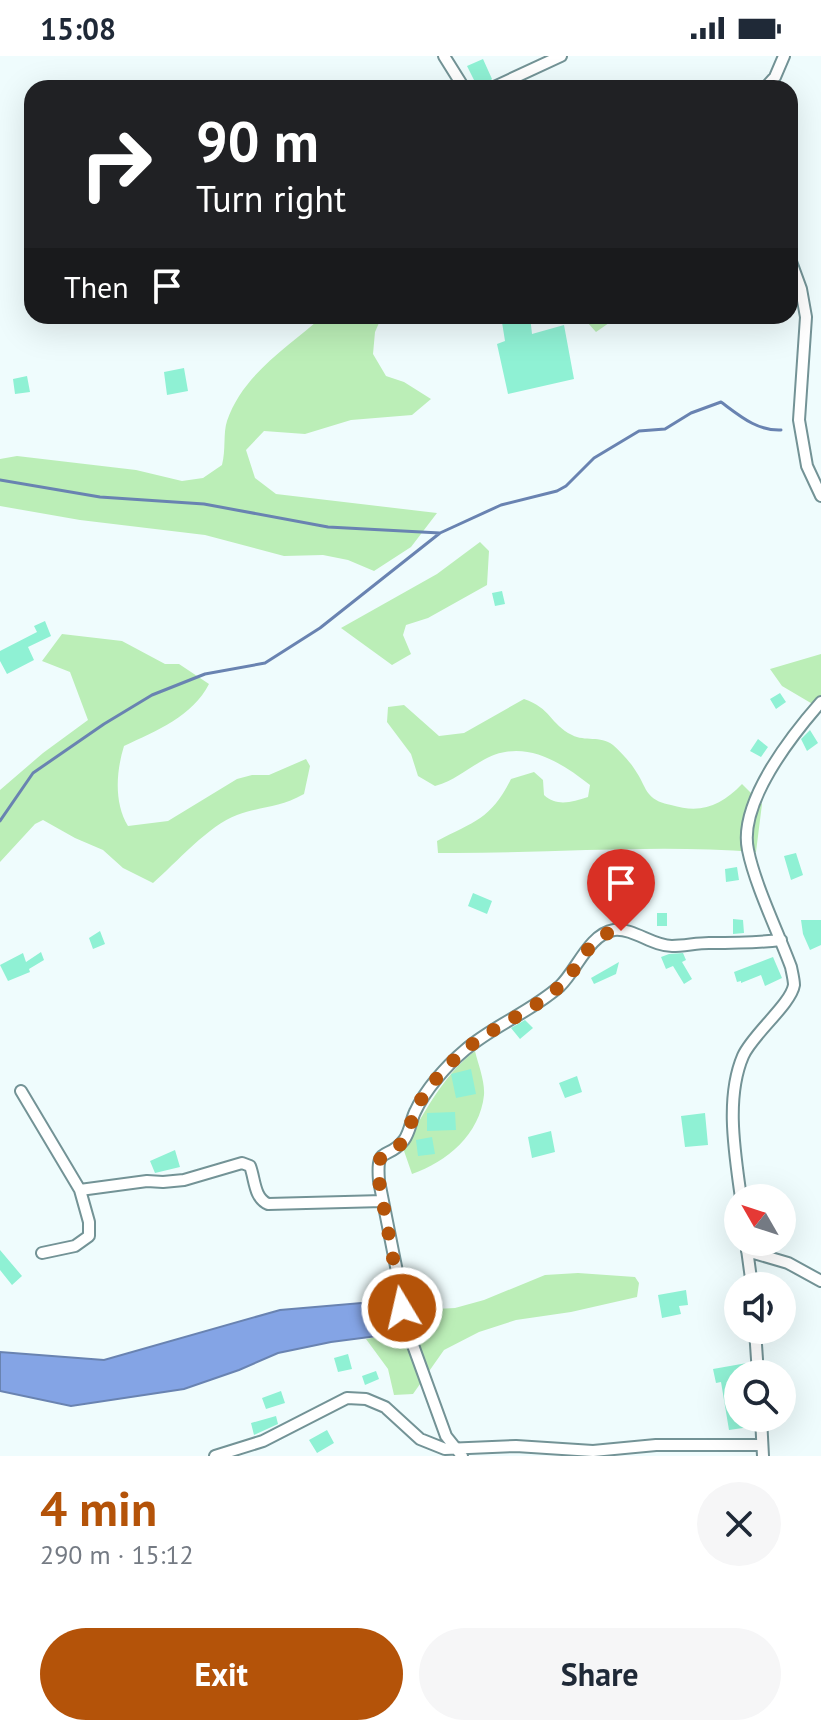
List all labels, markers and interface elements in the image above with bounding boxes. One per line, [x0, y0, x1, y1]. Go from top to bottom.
text: 15:08 [40, 9, 116, 48]
text: 90 m [196, 105, 319, 177]
icon: right [64, 112, 168, 216]
text: Turn right [196, 175, 346, 222]
icon: arrive [145, 264, 189, 308]
text: Then [64, 267, 129, 306]
pin [587, 849, 655, 931]
icon: arrive [599, 861, 643, 905]
north arrow [724, 1184, 796, 1256]
map controls [724, 1184, 796, 1432]
position arrow [360, 1266, 444, 1350]
button: sound [724, 1272, 796, 1344]
button: search [724, 1360, 796, 1432]
text: 4 min [40, 1477, 157, 1539]
button: close [697, 1482, 781, 1566]
text: 290 m · 15:12 [40, 1538, 194, 1571]
button: Exit [40, 1628, 403, 1720]
button: Share [419, 1628, 781, 1720]

